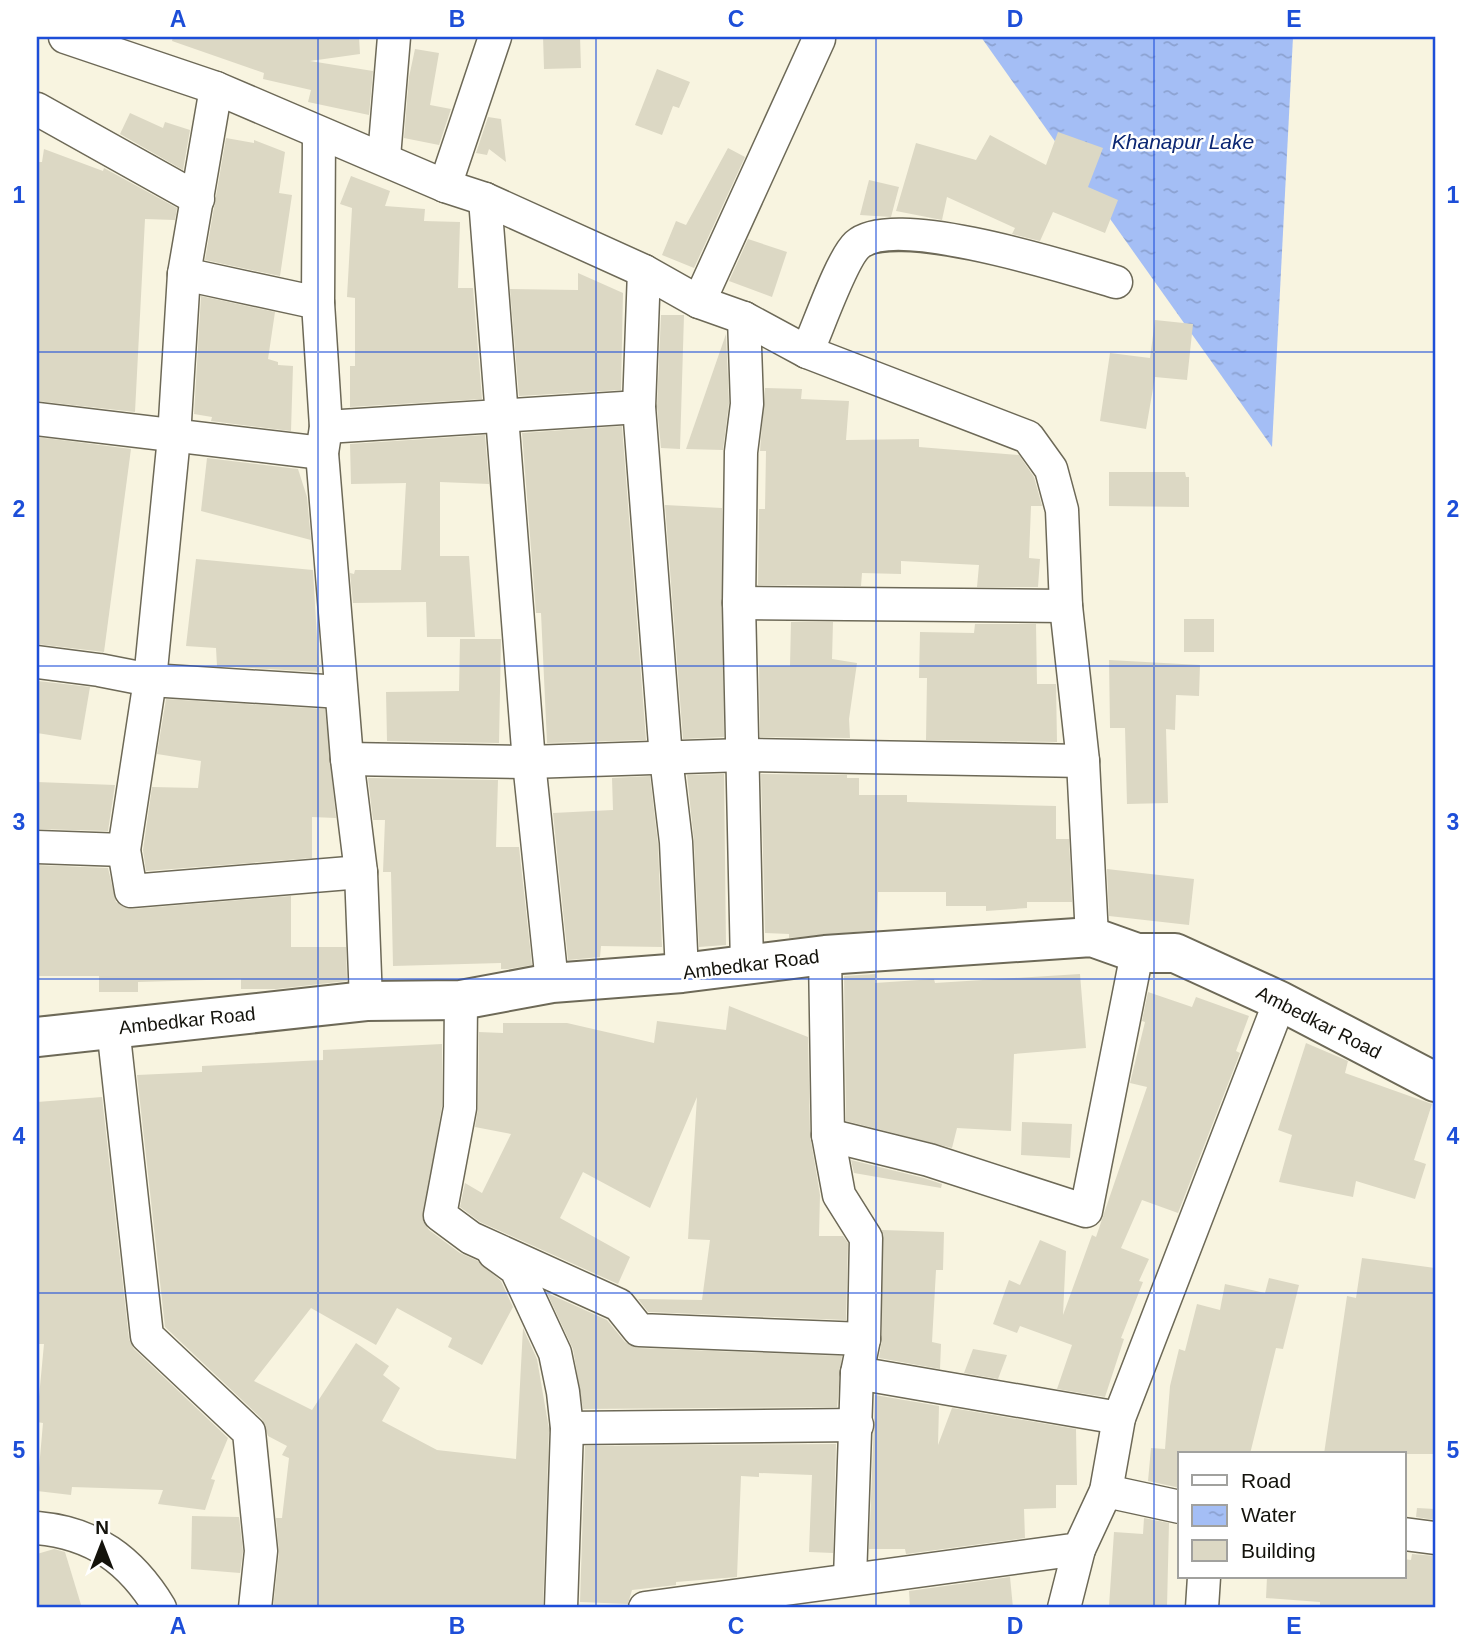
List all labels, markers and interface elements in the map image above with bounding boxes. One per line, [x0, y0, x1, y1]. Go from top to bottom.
text: A [170, 6, 186, 32]
text: B [449, 6, 465, 32]
text: C [728, 6, 744, 32]
text: D [1007, 6, 1023, 32]
text: E [1286, 6, 1302, 32]
water label: Khanapur Lake [1112, 130, 1254, 153]
text: 1 [13, 182, 26, 208]
text: 1 [1447, 182, 1460, 208]
text: 2 [13, 496, 25, 522]
text: 2 [1447, 496, 1459, 522]
text: 3 [13, 809, 25, 835]
text: 3 [1447, 809, 1459, 835]
street label: Ambedkar Road [682, 946, 820, 983]
street label: Ambedkar Road [1253, 982, 1385, 1063]
street label: Ambedkar Road [118, 1003, 256, 1038]
text: 4 [13, 1123, 26, 1149]
text: 4 [1447, 1123, 1460, 1149]
text: 5 [13, 1437, 26, 1463]
text: 5 [1447, 1437, 1460, 1463]
legend [1178, 1452, 1406, 1578]
text: Road [1241, 1469, 1291, 1492]
text: Water [1241, 1503, 1296, 1526]
north arrow [66, 1508, 136, 1578]
text: N [95, 1517, 109, 1538]
text: Building [1241, 1539, 1316, 1562]
text: A [170, 1613, 186, 1639]
text: B [449, 1613, 465, 1639]
text: C [728, 1613, 744, 1639]
text: D [1007, 1613, 1023, 1639]
text: E [1286, 1613, 1302, 1639]

